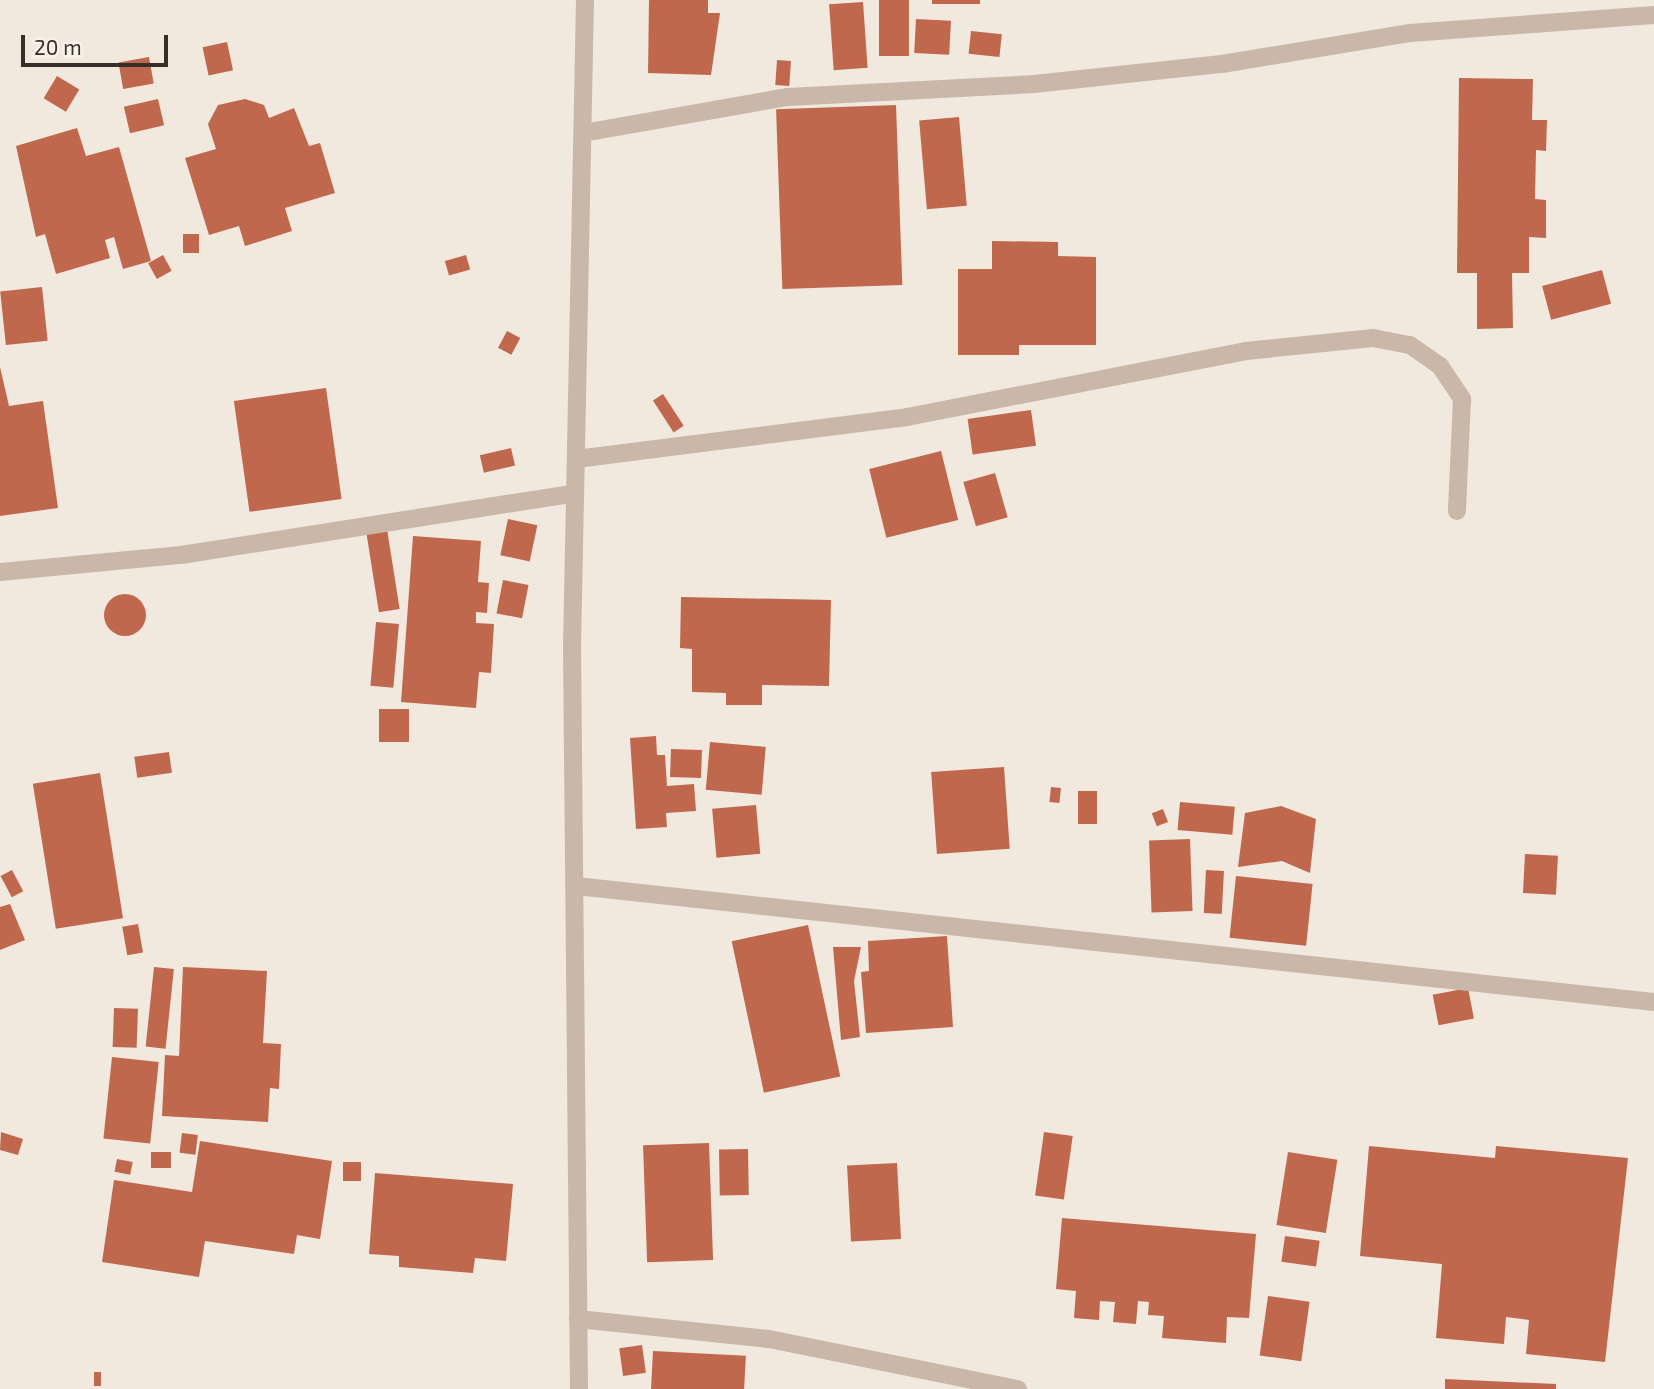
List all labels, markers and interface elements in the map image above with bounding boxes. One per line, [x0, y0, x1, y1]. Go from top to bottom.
scale bar [24, 21, 172, 65]
text: 20 m [34, 34, 82, 59]

